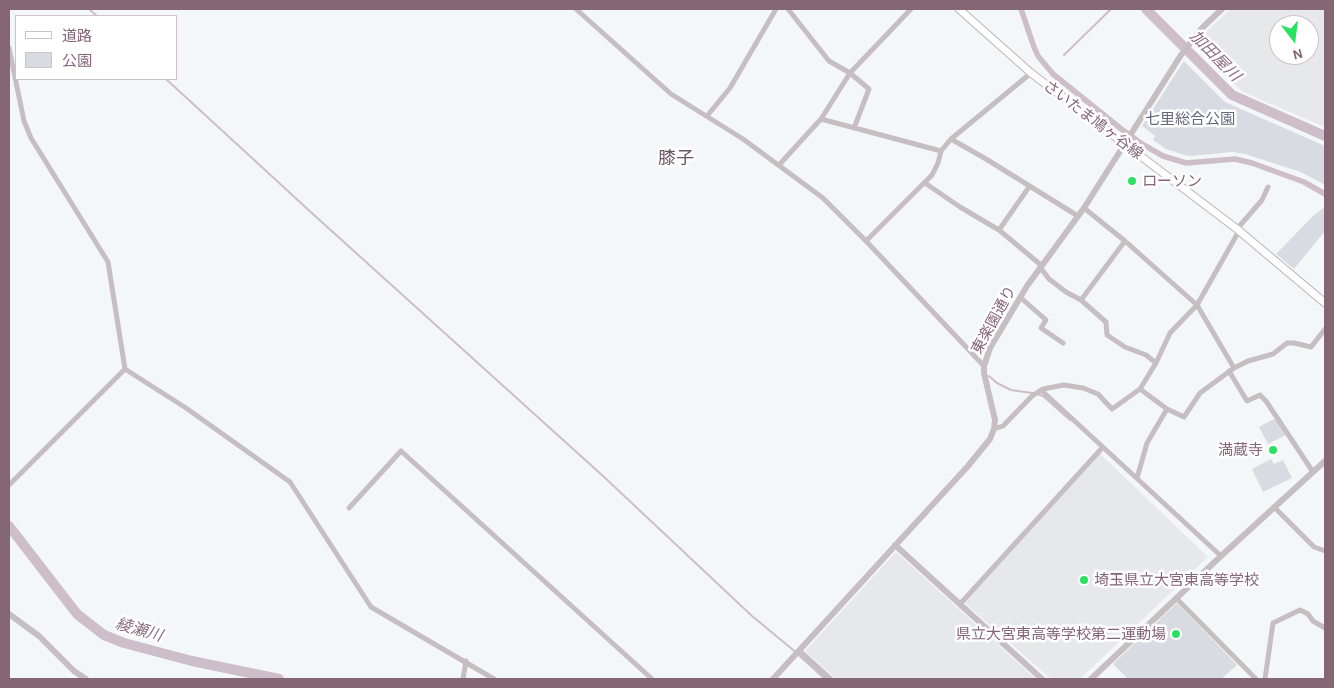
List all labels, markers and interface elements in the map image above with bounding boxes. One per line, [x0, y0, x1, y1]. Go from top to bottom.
legend [15, 15, 178, 80]
north arrow [1269, 15, 1319, 65]
water label: 加田屋川 [1186, 27, 1244, 85]
text: 道路 [62, 29, 92, 44]
text: N [1291, 45, 1304, 62]
text: 公園 [62, 54, 92, 69]
street label: さいたま鳩ヶ谷線 [1040, 77, 1146, 163]
park label: 七里総合公園 [1145, 110, 1235, 128]
district label: 膝子 [658, 148, 694, 170]
place label: ローソン [1142, 172, 1202, 190]
marker: ローソン [1126, 175, 1138, 187]
street label: 東楽園通り [968, 283, 1020, 357]
place label: 満蔵寺 [1218, 441, 1263, 459]
marker: 満蔵寺 [1267, 444, 1279, 456]
place label: 埼玉県立大宮東高等学校 [1094, 571, 1259, 589]
marker: 埼玉県立大宮東高等学校 [1078, 574, 1090, 586]
water label: 綾瀬川 [113, 614, 165, 646]
place label: 県立大宮東高等学校第二運動場 [956, 625, 1166, 643]
marker: 県立大宮東高等学校第二運動場 [1170, 628, 1182, 640]

